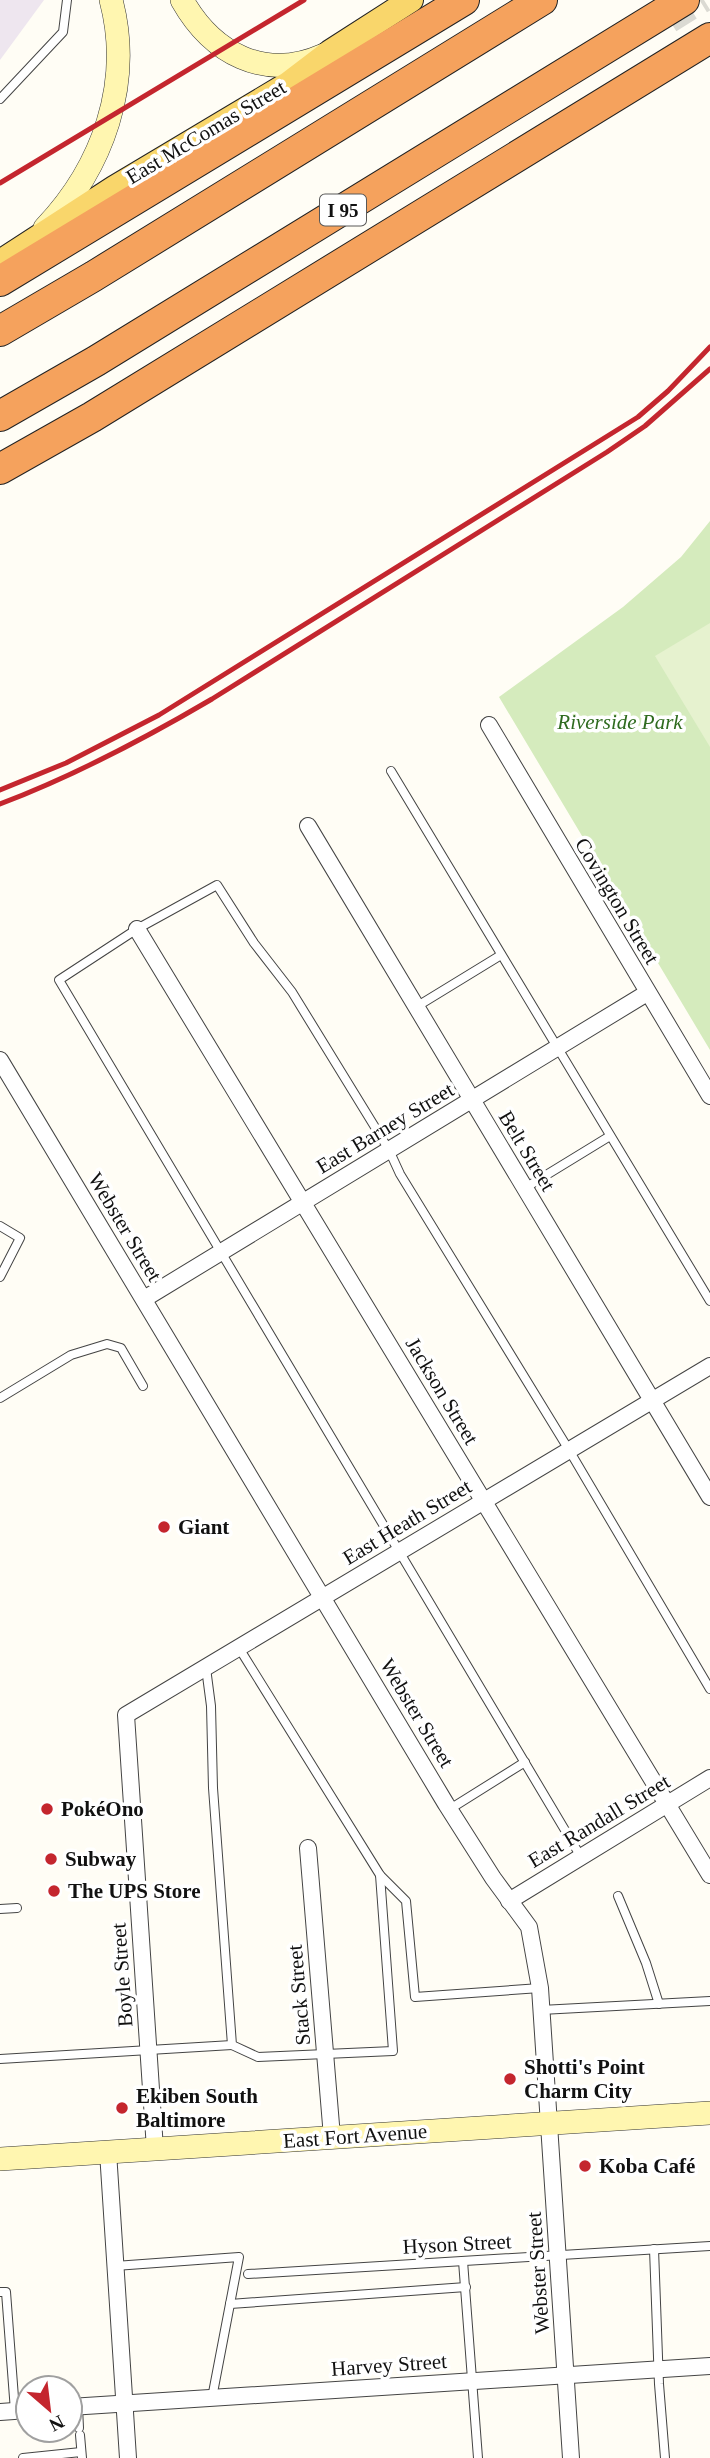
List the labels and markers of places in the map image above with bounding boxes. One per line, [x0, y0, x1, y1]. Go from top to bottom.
place label: Giant [178, 1515, 229, 1539]
marker: Giant [156, 1519, 172, 1535]
place label: PokéOno [61, 1797, 144, 1821]
marker: PokéOno [39, 1801, 55, 1817]
place label: Subway [65, 1847, 137, 1871]
marker: Subway [43, 1851, 59, 1867]
place label: The UPS Store [68, 1879, 201, 1903]
marker: The UPS Store [46, 1883, 62, 1899]
place label: Shotti's Point Charm City [524, 2055, 645, 2103]
marker: Shotti's Point Charm City [502, 2071, 518, 2087]
place label: Ekiben South Baltimore [136, 2084, 258, 2132]
marker: Ekiben South Baltimore [114, 2100, 130, 2116]
place label: Koba Café [599, 2154, 695, 2178]
marker: Koba Café [577, 2158, 593, 2174]

